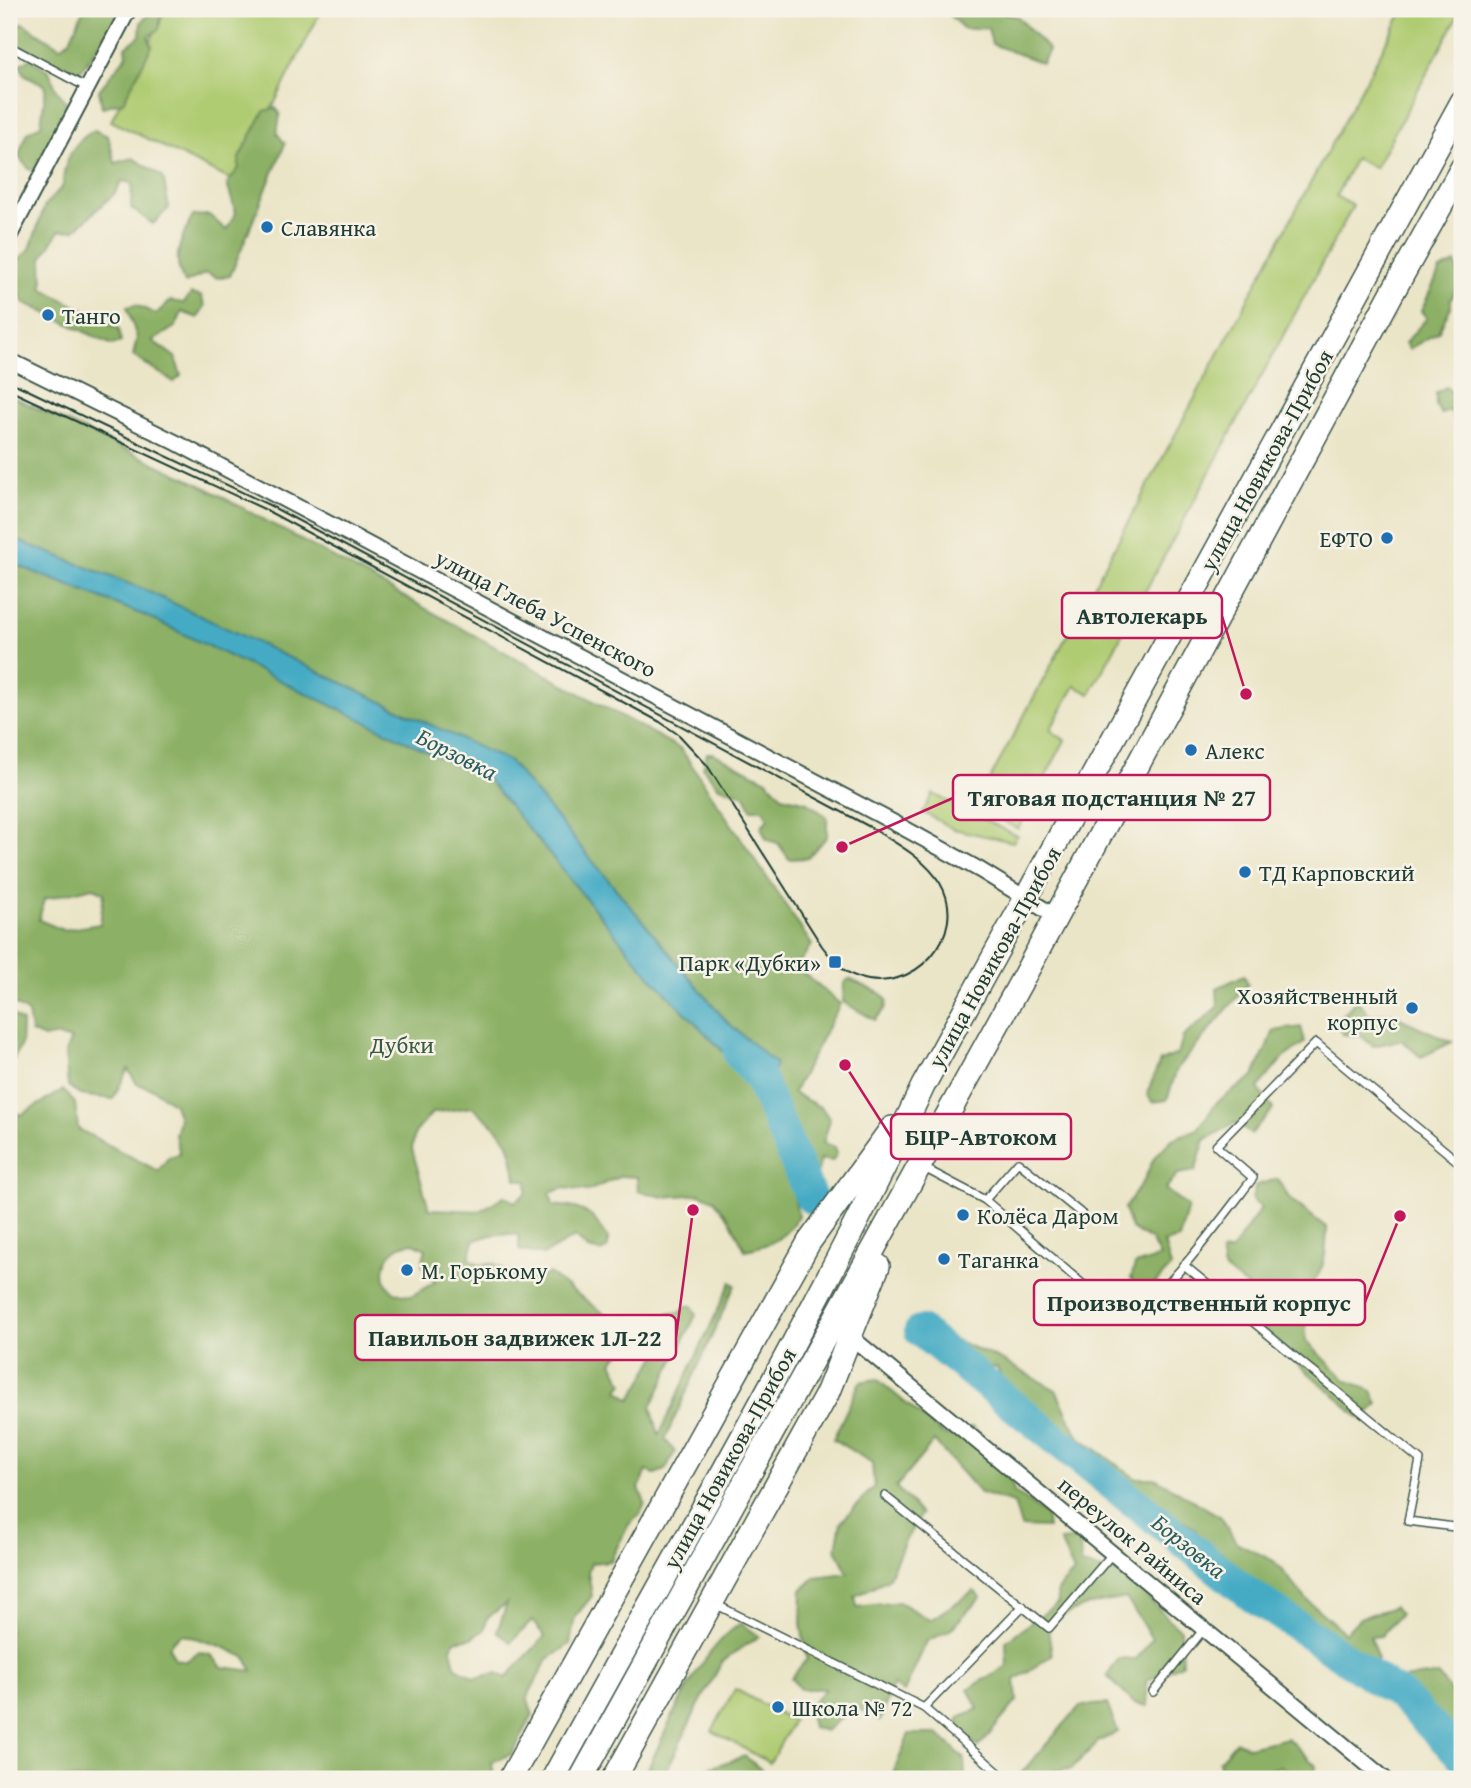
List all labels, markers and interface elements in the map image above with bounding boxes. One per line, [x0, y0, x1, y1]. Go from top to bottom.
place label: Славянка [281, 211, 376, 244]
marker: Славянка [259, 219, 275, 235]
place label: Танго [62, 299, 121, 332]
marker: Танго [40, 307, 56, 323]
street label: улица Новикова-Прибоя [1191, 343, 1341, 578]
place label: ЕФТО [1320, 522, 1373, 555]
marker: ЕФТО [1379, 530, 1395, 546]
street label: улица Глеба Успенского [429, 540, 662, 685]
callout: Автолекарь [1062, 593, 1222, 638]
text: Автолекарь [1076, 598, 1208, 633]
water label: Борзовка [411, 719, 503, 789]
place label: Алекс [1205, 734, 1265, 767]
marker: Алекс [1183, 742, 1199, 758]
callout: Тяговая подстанция № 27 [953, 775, 1270, 820]
text: Тяговая подстанция № 27 [968, 780, 1256, 815]
street label: улица Новикова-Прибоя [919, 840, 1069, 1075]
place label: ТД Карповский [1259, 856, 1415, 889]
marker: ТД Карповский [1237, 864, 1253, 880]
place label: Парк «Дубки» [679, 946, 821, 979]
marker: Парк «Дубки» [827, 954, 843, 970]
place label: Хозяйственный корпус [1237, 979, 1398, 1038]
marker: Хозяйственный корпус [1404, 1000, 1420, 1016]
park label: Дубки [369, 1028, 434, 1061]
callout: БЦР-Автоком [891, 1114, 1071, 1159]
text: БЦР-Автоком [905, 1119, 1057, 1154]
place label: Колёса Даром [977, 1199, 1119, 1232]
marker: Колёса Даром [955, 1207, 971, 1223]
place label: Таганка [958, 1243, 1039, 1276]
marker: Таганка [936, 1251, 952, 1267]
place label: М. Горькому [421, 1254, 548, 1287]
marker: М. Горькому [399, 1262, 415, 1278]
callout: Производственный корпус [1034, 1280, 1365, 1325]
text: Производственный корпус [1047, 1285, 1351, 1320]
callout: Павильон задвижек 1Л-22 [355, 1315, 676, 1360]
text: Павильон задвижек 1Л-22 [368, 1320, 662, 1355]
street label: улица Новикова-Прибоя [654, 1341, 804, 1576]
street label: переулок Райниса [1051, 1468, 1215, 1612]
water label: Борзовка [1144, 1505, 1234, 1587]
place label: Школа № 72 [792, 1691, 913, 1724]
marker: Школа № 72 [770, 1699, 786, 1715]

